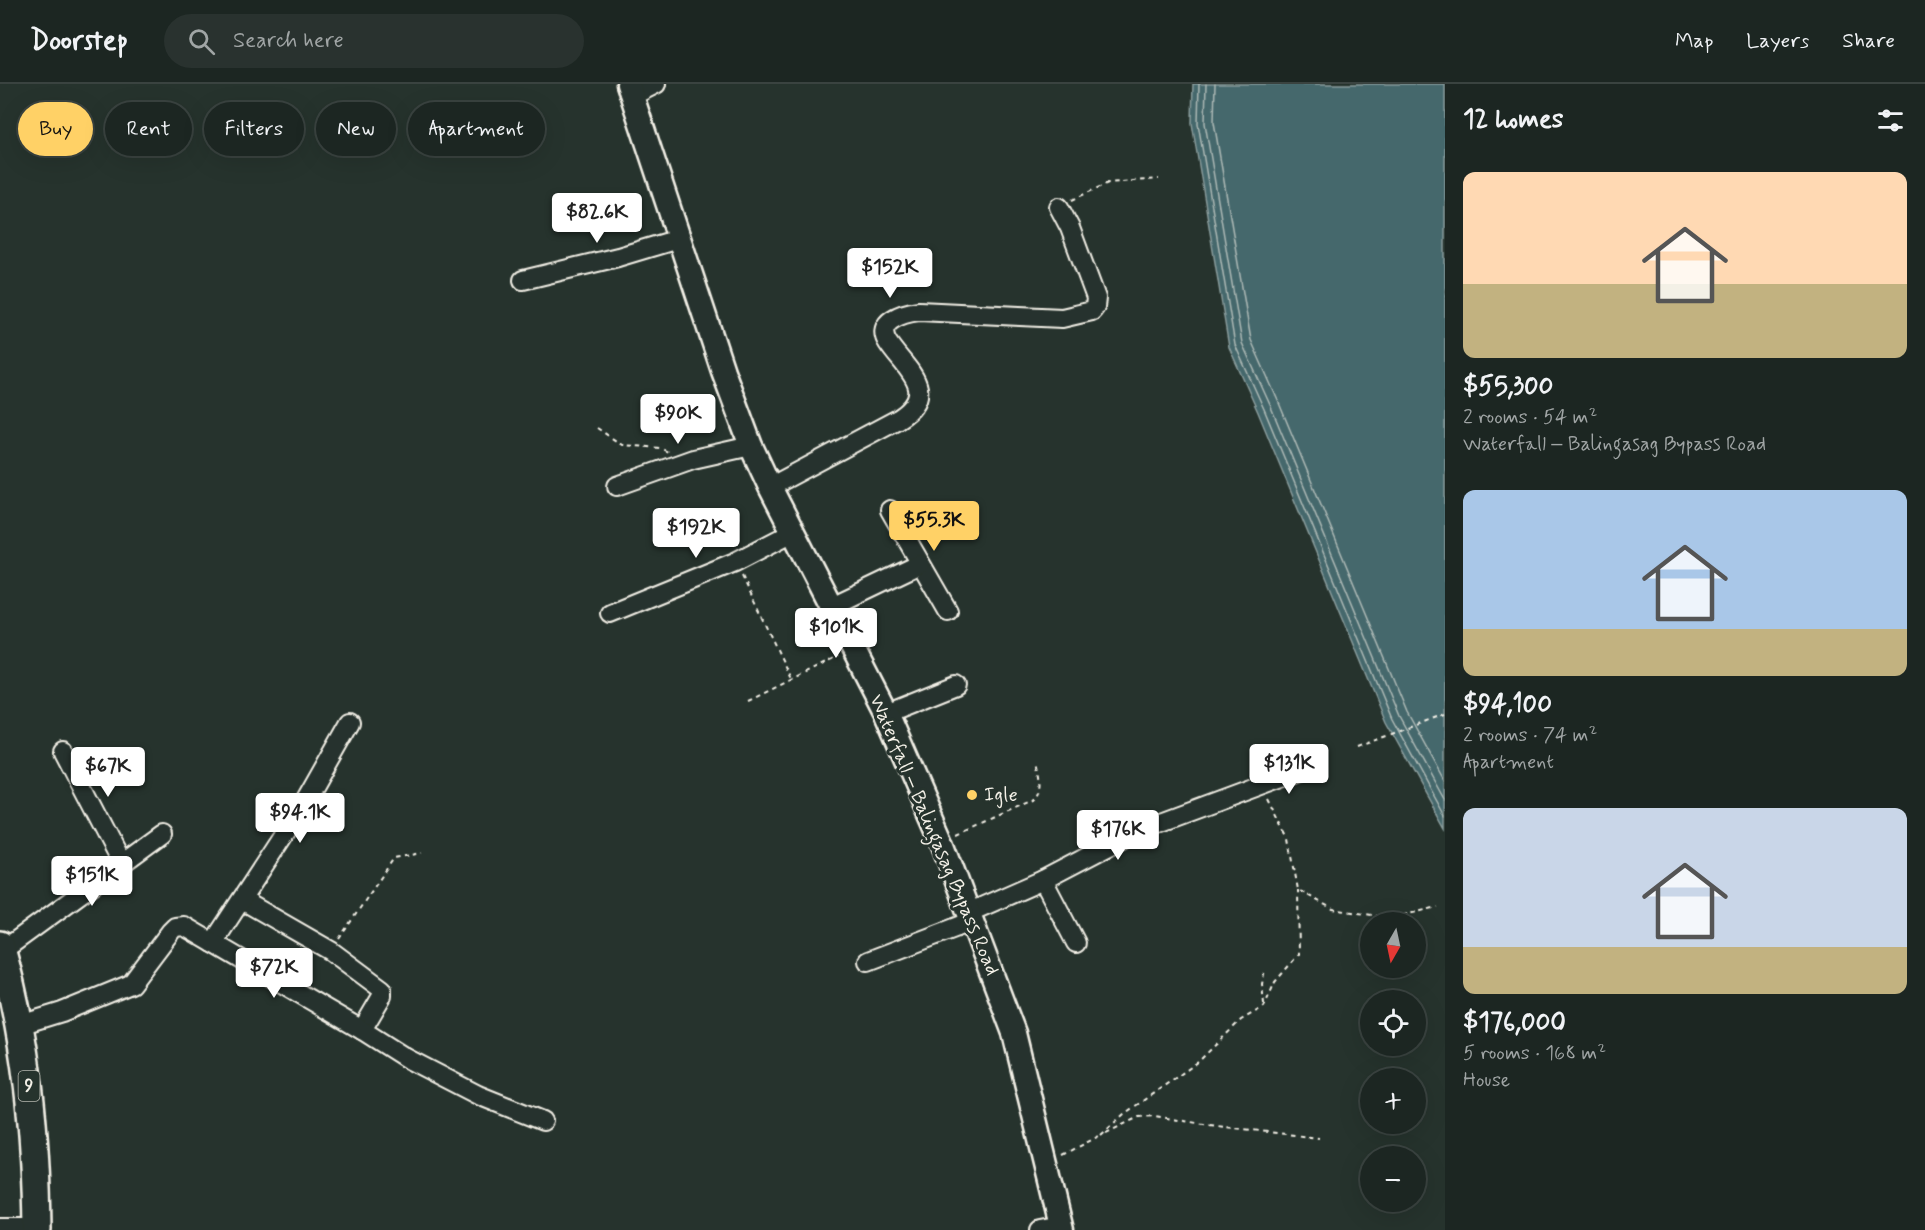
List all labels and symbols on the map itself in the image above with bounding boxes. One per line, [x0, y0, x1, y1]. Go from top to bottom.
pin: $82.6K [548, 193, 646, 244]
pin: $152K [848, 248, 932, 299]
pin: $90K [642, 394, 714, 445]
pin: $55.3K [885, 501, 983, 552]
pin: $192K [654, 508, 738, 559]
pin: $101K [794, 608, 878, 659]
street label: Waterfall ‒ Balingasag Bypass Road [861, 690, 1006, 981]
pin: $131K [1247, 744, 1331, 795]
pin: $67K [72, 747, 144, 798]
place label: Igle [984, 782, 1018, 809]
marker: Igle [965, 788, 979, 802]
pin: $94.1K [251, 793, 349, 844]
pin: $176K [1076, 810, 1160, 861]
pin: $151K [50, 856, 134, 907]
north arrow [1360, 912, 1426, 978]
pin: $72K [238, 948, 310, 999]
road number: 9 [18, 1071, 40, 1101]

